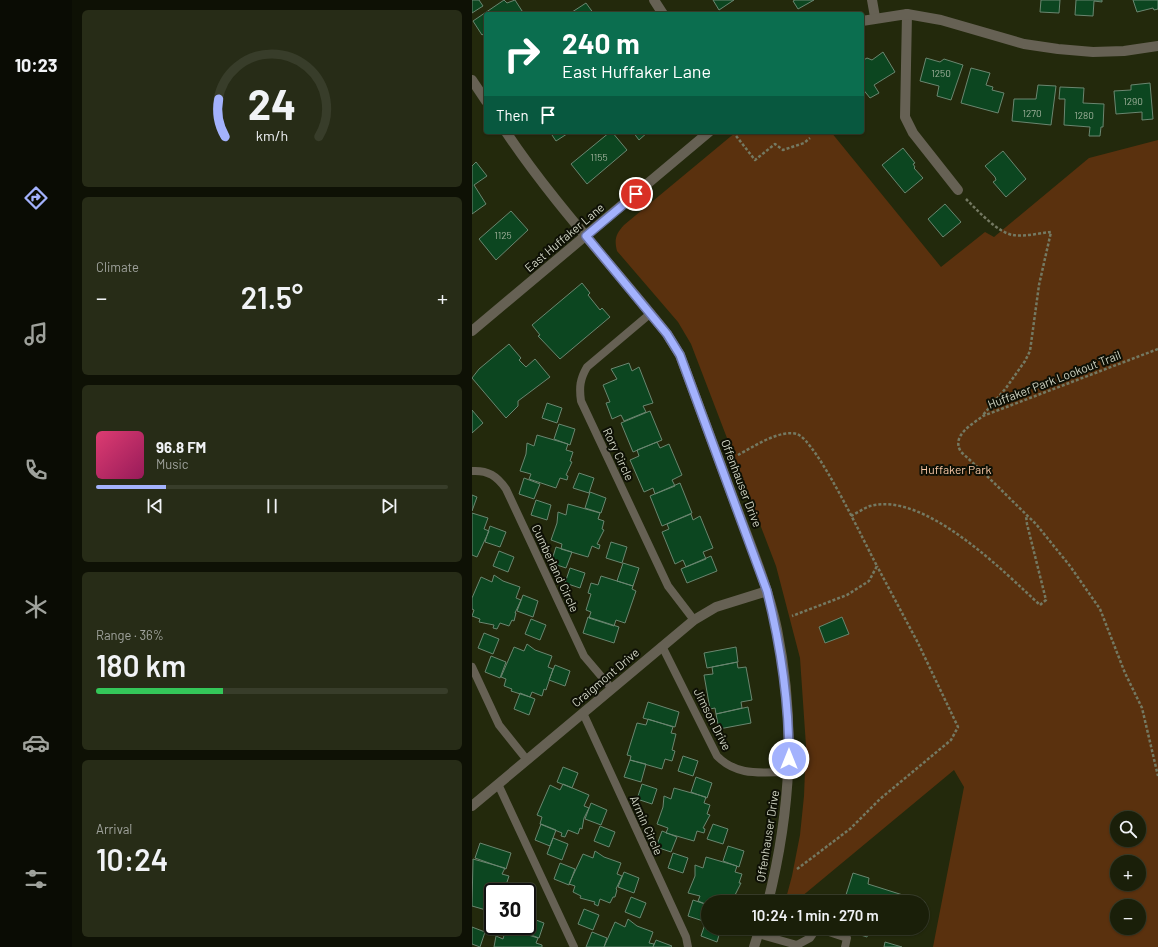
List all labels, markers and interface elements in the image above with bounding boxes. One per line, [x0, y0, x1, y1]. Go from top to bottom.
text: 240 m [562, 26, 640, 60]
icon: right [496, 28, 548, 80]
text: 10:23 [15, 54, 57, 76]
text: East Huffaker Lane [562, 60, 711, 82]
house number: 1250 [931, 67, 951, 79]
text: 24 [248, 78, 296, 128]
house number: 1290 [1123, 95, 1143, 107]
icon: arrive [537, 104, 559, 126]
text: Then [496, 106, 529, 124]
house number: 1270 [1022, 107, 1042, 119]
house number: 1280 [1074, 109, 1094, 121]
text: km/h [256, 126, 288, 143]
house number: 1155 [590, 151, 608, 163]
pin [619, 177, 653, 211]
icon: arrive [625, 183, 647, 205]
icon: directions [22, 184, 50, 212]
street label: East Huffaker Lane [521, 200, 607, 274]
house number: 1125 [494, 229, 512, 241]
text: Climate [96, 259, 139, 275]
text: 21.5° [241, 279, 303, 315]
text: − [96, 284, 107, 310]
text: + [437, 284, 448, 310]
icon: music [22, 320, 50, 348]
street label: Huffaker Park Lookout Trail [985, 347, 1123, 411]
street label: Rory Circle [601, 425, 637, 483]
street label: Offenhauser Drive [719, 437, 765, 529]
text: 96.8 FM [156, 438, 206, 456]
icon: phone [22, 456, 50, 484]
text: Music [156, 456, 189, 472]
park label: Huffaker Park [920, 462, 992, 476]
icon: previous [144, 495, 166, 517]
icon: pause [261, 495, 283, 517]
icon: next [378, 495, 400, 517]
street label: Cumberland Circle [530, 522, 582, 614]
icon: climate [22, 593, 50, 621]
text: Range · 36% [96, 627, 164, 643]
street label: Craigmont Drive [568, 645, 642, 709]
text: 180 km [96, 647, 186, 683]
street label: Jimson Drive [691, 686, 735, 752]
icon: car [22, 729, 50, 757]
position arrow [768, 738, 810, 780]
street label: Offenhauser Drive [753, 789, 781, 883]
street label: Armin Circle [628, 793, 666, 857]
map controls [1110, 811, 1146, 935]
button: search [1110, 811, 1146, 847]
text: Arrival [96, 821, 132, 837]
text: 10:24 [96, 841, 168, 877]
button: + [1110, 855, 1146, 891]
icon: filters [22, 865, 50, 893]
speed limit sign: 30 [484, 883, 536, 935]
button: − [1110, 899, 1146, 935]
text: 10:24 · 1 min · 270 m [751, 906, 879, 924]

